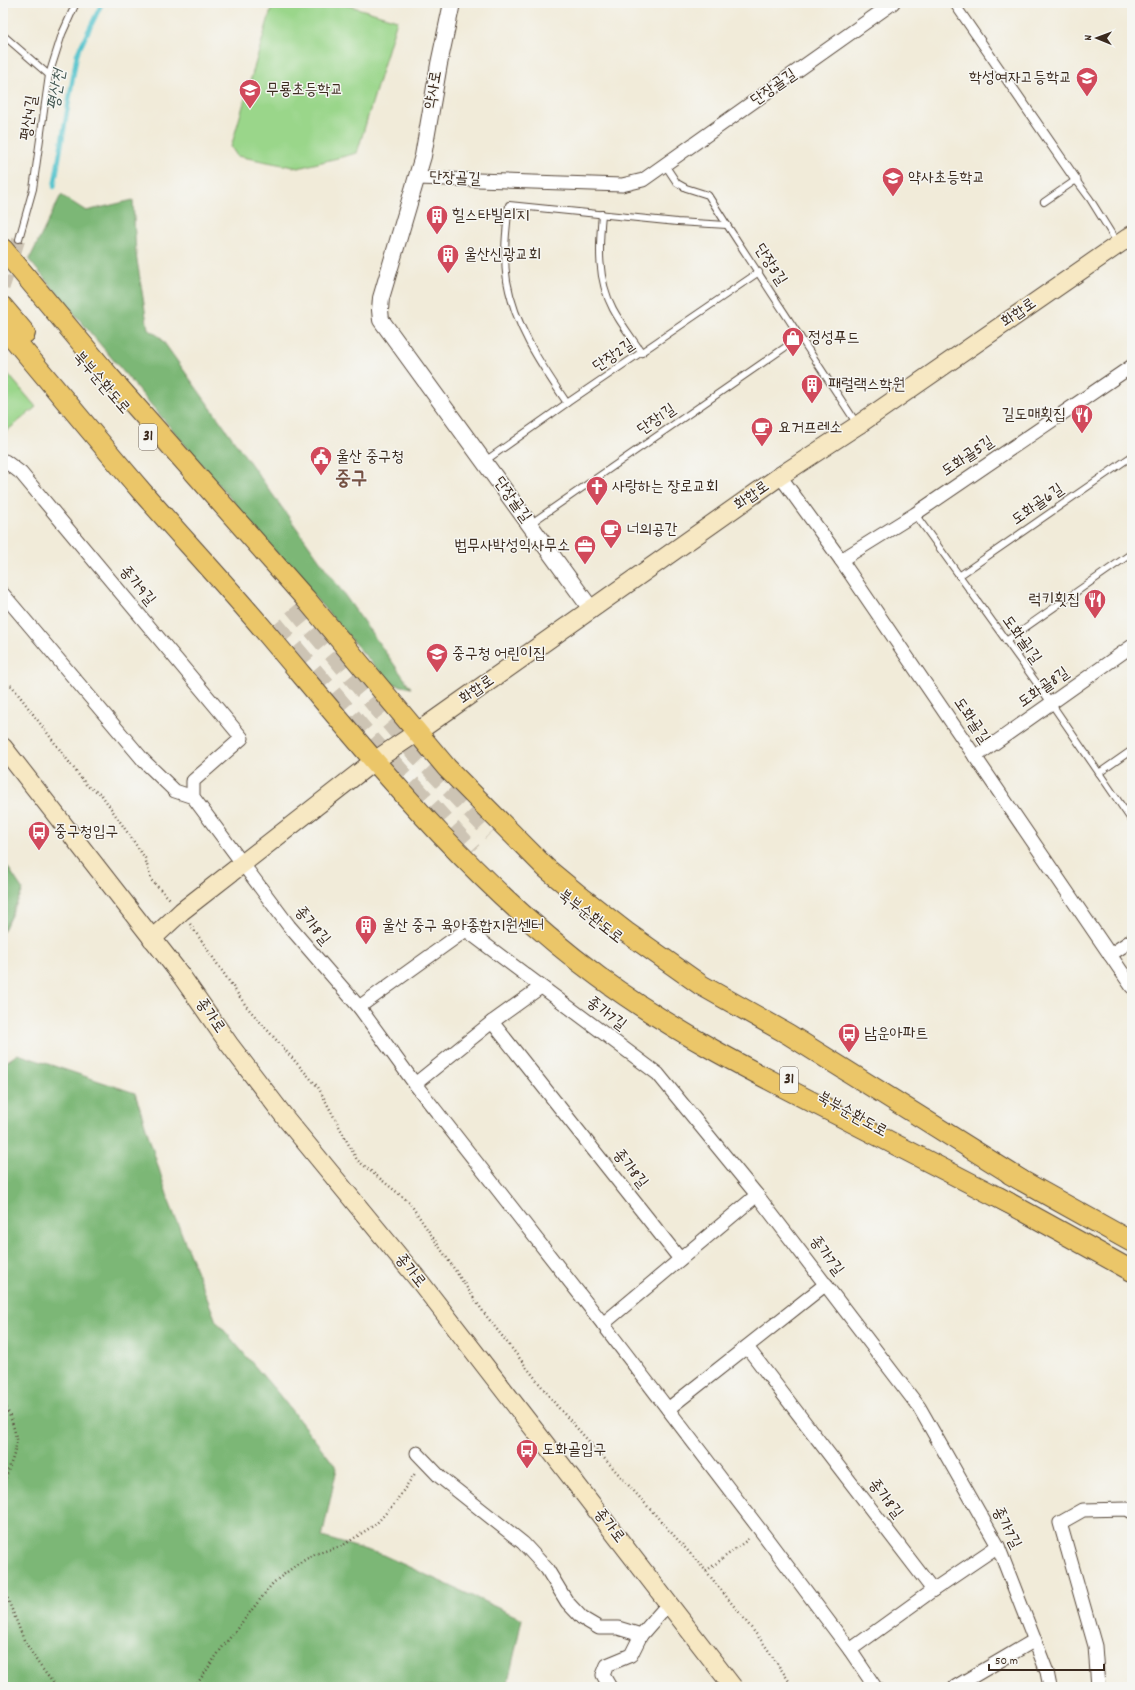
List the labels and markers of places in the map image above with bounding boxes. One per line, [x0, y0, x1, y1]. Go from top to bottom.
school or university icon: 학성여자고등학교 [1074, 65, 1100, 98]
place label: 학성여자고등학교 [969, 67, 1072, 90]
school or university icon: 무룡초등학교 [237, 77, 263, 110]
place label: 무룡초등학교 [266, 79, 343, 102]
school or university icon: 약사초등학교 [880, 165, 906, 198]
place label: 약사초등학교 [908, 167, 985, 190]
building icon: 힐스타빌리지 [424, 203, 450, 236]
place label: 힐스타빌리지 [452, 205, 529, 228]
building icon: 울산신광교회 [435, 242, 461, 275]
place label: 울산신광교회 [464, 244, 541, 267]
shop icon: 정성푸드 [780, 325, 806, 358]
place label: 정성푸드 [808, 327, 860, 350]
building icon: 패럴랙스학원 [799, 372, 825, 405]
place label: 패럴랙스학원 [828, 374, 905, 397]
restaurant icon: 길도매횟집 [1069, 402, 1095, 435]
place label: 길도매횟집 [1002, 404, 1066, 427]
cafe icon: 요거프레소 [749, 415, 775, 448]
place label: 요거프레소 [778, 417, 842, 440]
public building icon: 울산 중구청 [308, 444, 334, 477]
place label: 울산 중구청 [336, 446, 404, 469]
church icon: 사랑하는 장로교회 [584, 474, 610, 507]
place label: 사랑하는 장로교회 [612, 476, 719, 499]
cafe icon: 너의공간 [598, 517, 624, 550]
place label: 너의공간 [626, 519, 678, 542]
office icon: 법무사박성익사무소 [572, 533, 598, 566]
place label: 법무사박성익사무소 [454, 535, 570, 558]
restaurant icon: 럭키횟집 [1082, 587, 1108, 620]
place label: 럭키횟집 [1029, 589, 1080, 612]
school or university icon: 중구청 어린이집 [424, 641, 450, 674]
place label: 중구청 어린이집 [452, 643, 546, 666]
bus stop icon: 중구청입구 [26, 819, 52, 852]
place label: 중구청입구 [54, 821, 118, 844]
building icon: 울산 중구 육아종합지원센터 [353, 913, 379, 946]
place label: 울산 중구 육아종합지원센터 [382, 915, 544, 938]
bus stop icon: 남운아파트 [836, 1021, 862, 1054]
place label: 남운아파트 [864, 1023, 928, 1046]
bus stop icon: 도화골입구 [514, 1437, 540, 1470]
place label: 도화골입구 [542, 1439, 606, 1462]

